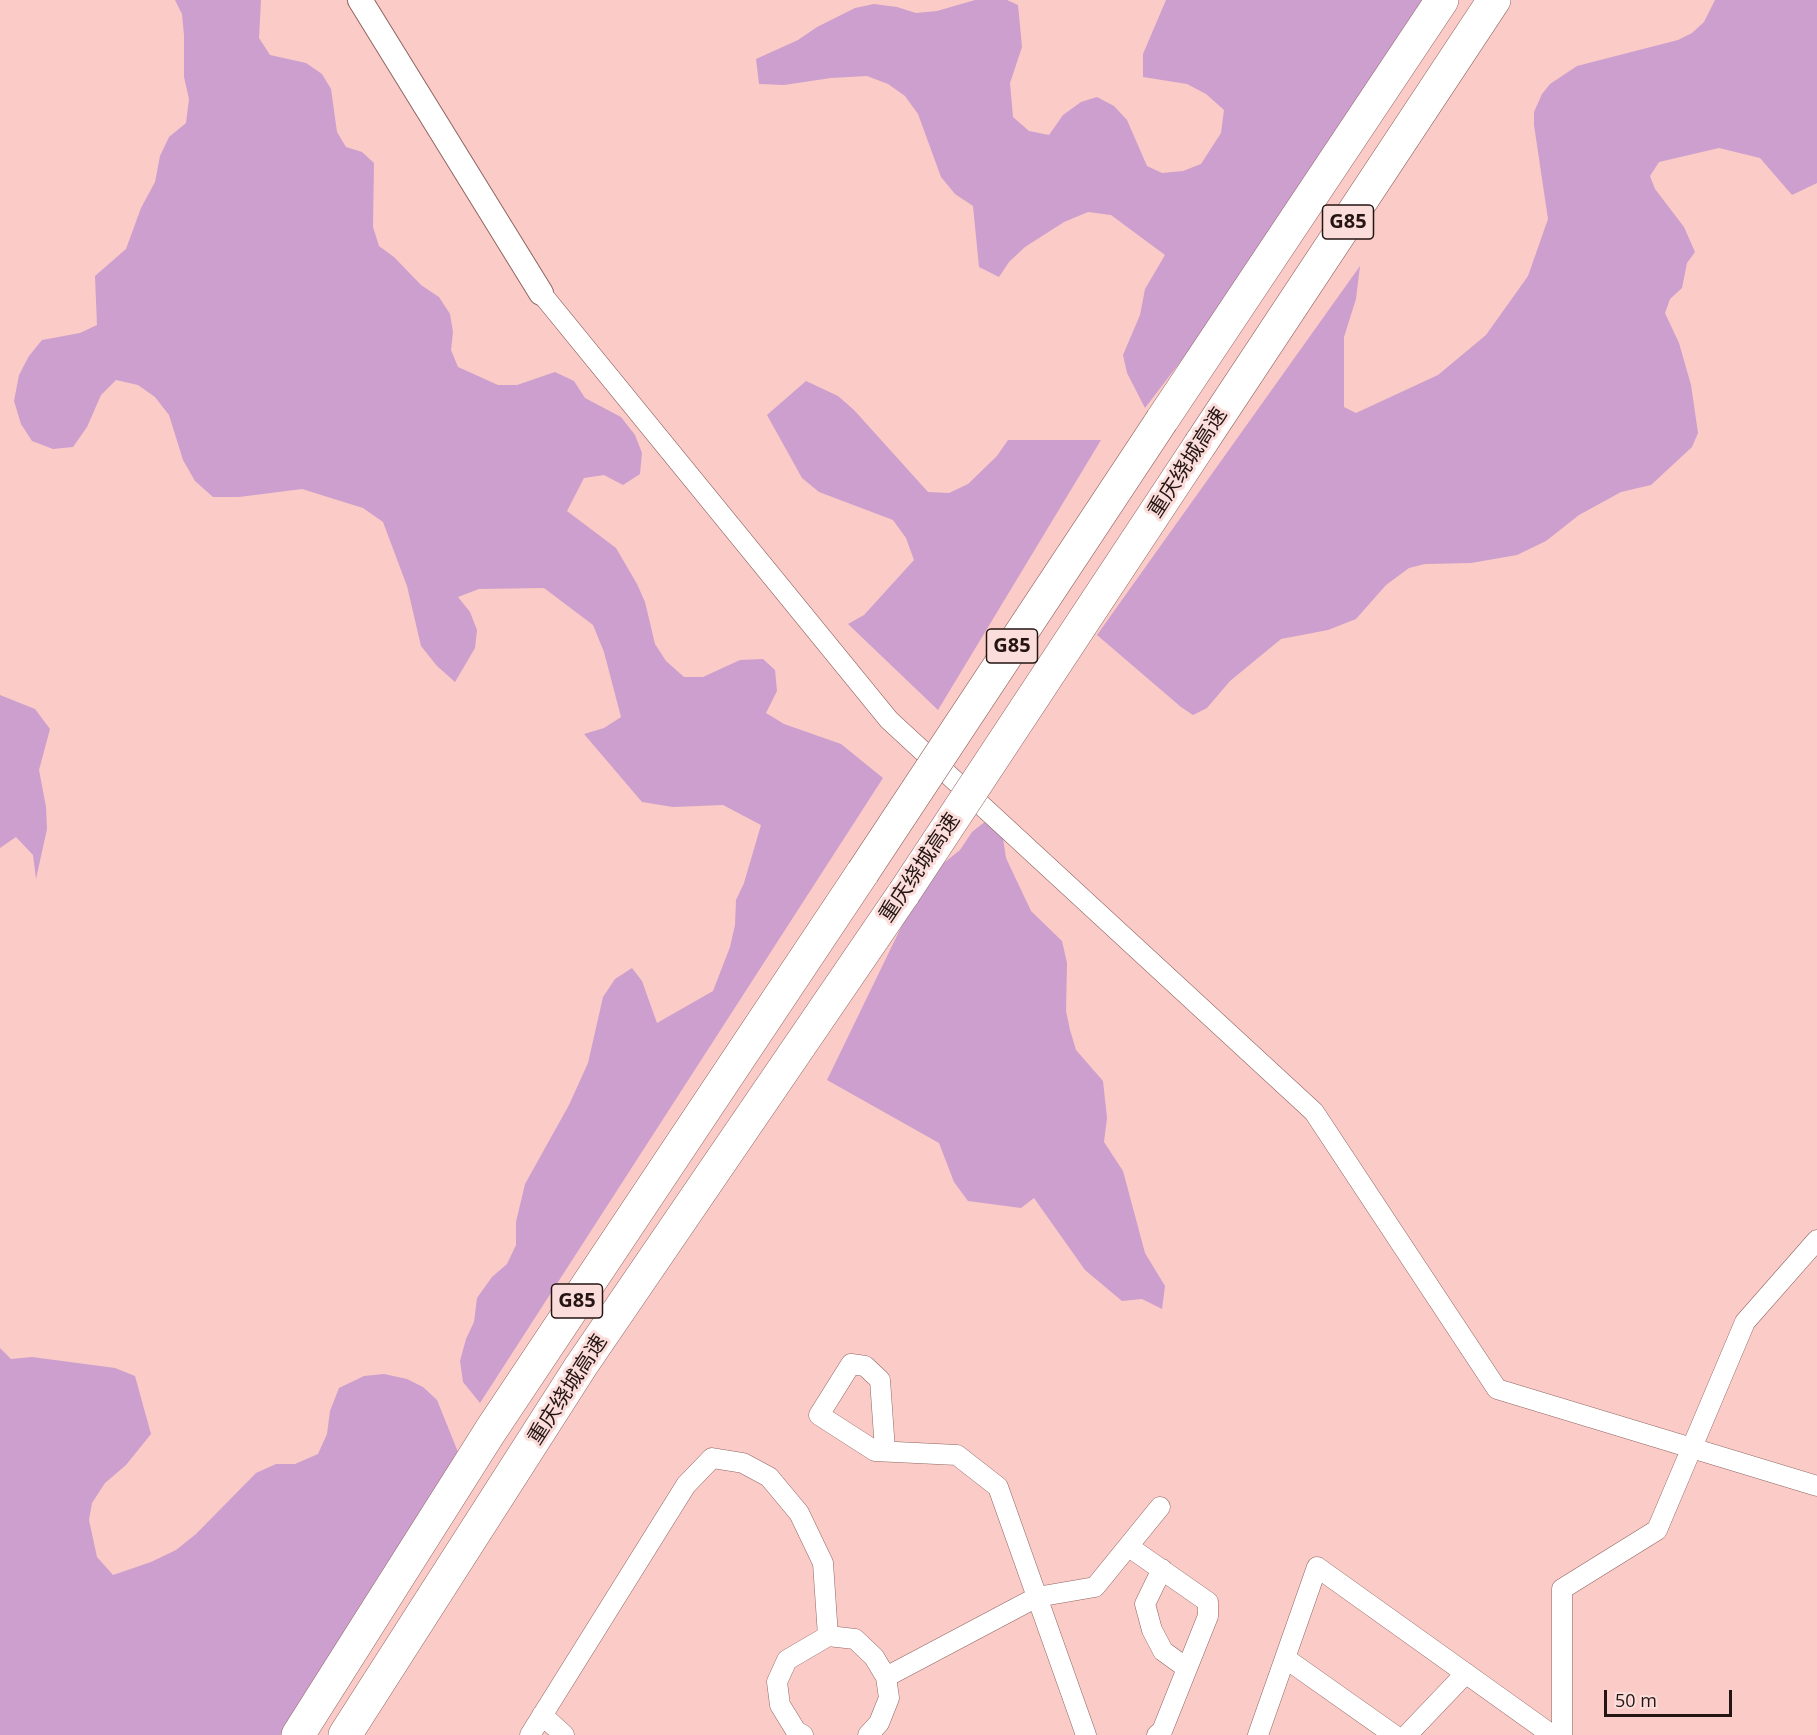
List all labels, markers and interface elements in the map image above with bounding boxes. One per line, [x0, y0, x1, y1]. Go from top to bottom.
road number: G85 [1322, 205, 1374, 239]
street label: 重庆绕城高速 [1143, 403, 1233, 523]
road number: G85 [986, 629, 1038, 663]
street label: 重庆绕城高速 [874, 809, 966, 927]
road number: G85 [552, 1284, 602, 1318]
street label: 重庆绕城高速 [523, 1330, 613, 1450]
scale bar [1607, 1678, 1734, 1716]
text: 50 m [1615, 1688, 1657, 1712]

